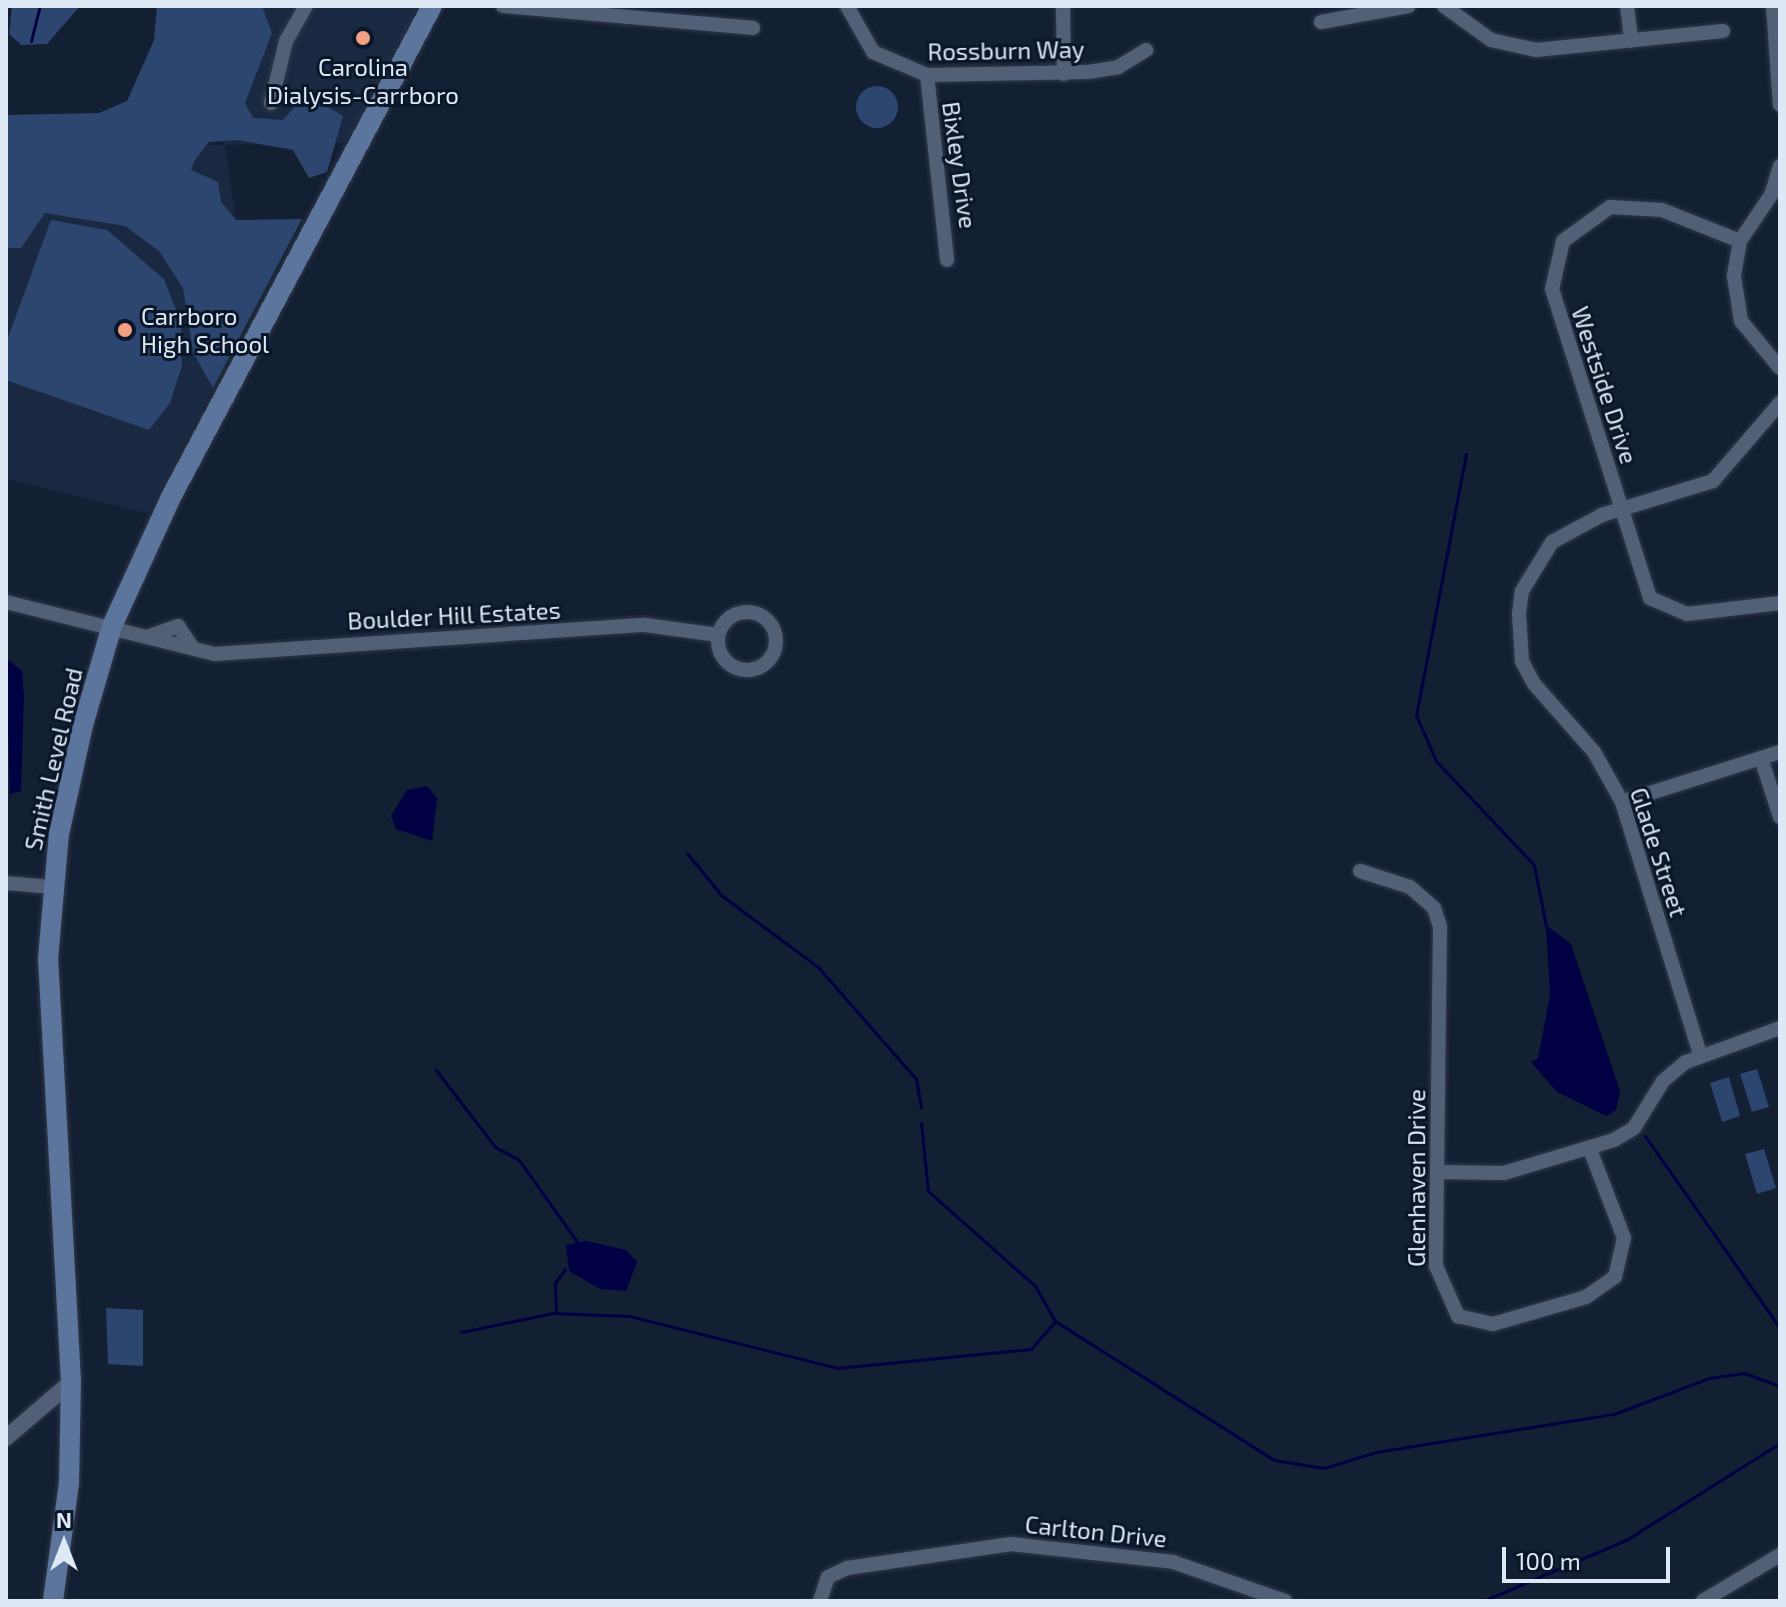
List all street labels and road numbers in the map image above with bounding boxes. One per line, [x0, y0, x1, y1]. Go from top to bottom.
street label: Rossburn Way [927, 34, 1085, 66]
street label: Bixley Drive [937, 99, 983, 231]
street label: Westside Drive [1566, 303, 1644, 467]
street label: Boulder Hill Estates [346, 595, 562, 635]
street label: Smith Level Road [18, 665, 88, 853]
street label: Glade Street [1625, 784, 1693, 920]
street label: Glenhaven Drive [1402, 1089, 1430, 1267]
street label: Carlton Drive [1024, 1509, 1168, 1553]

